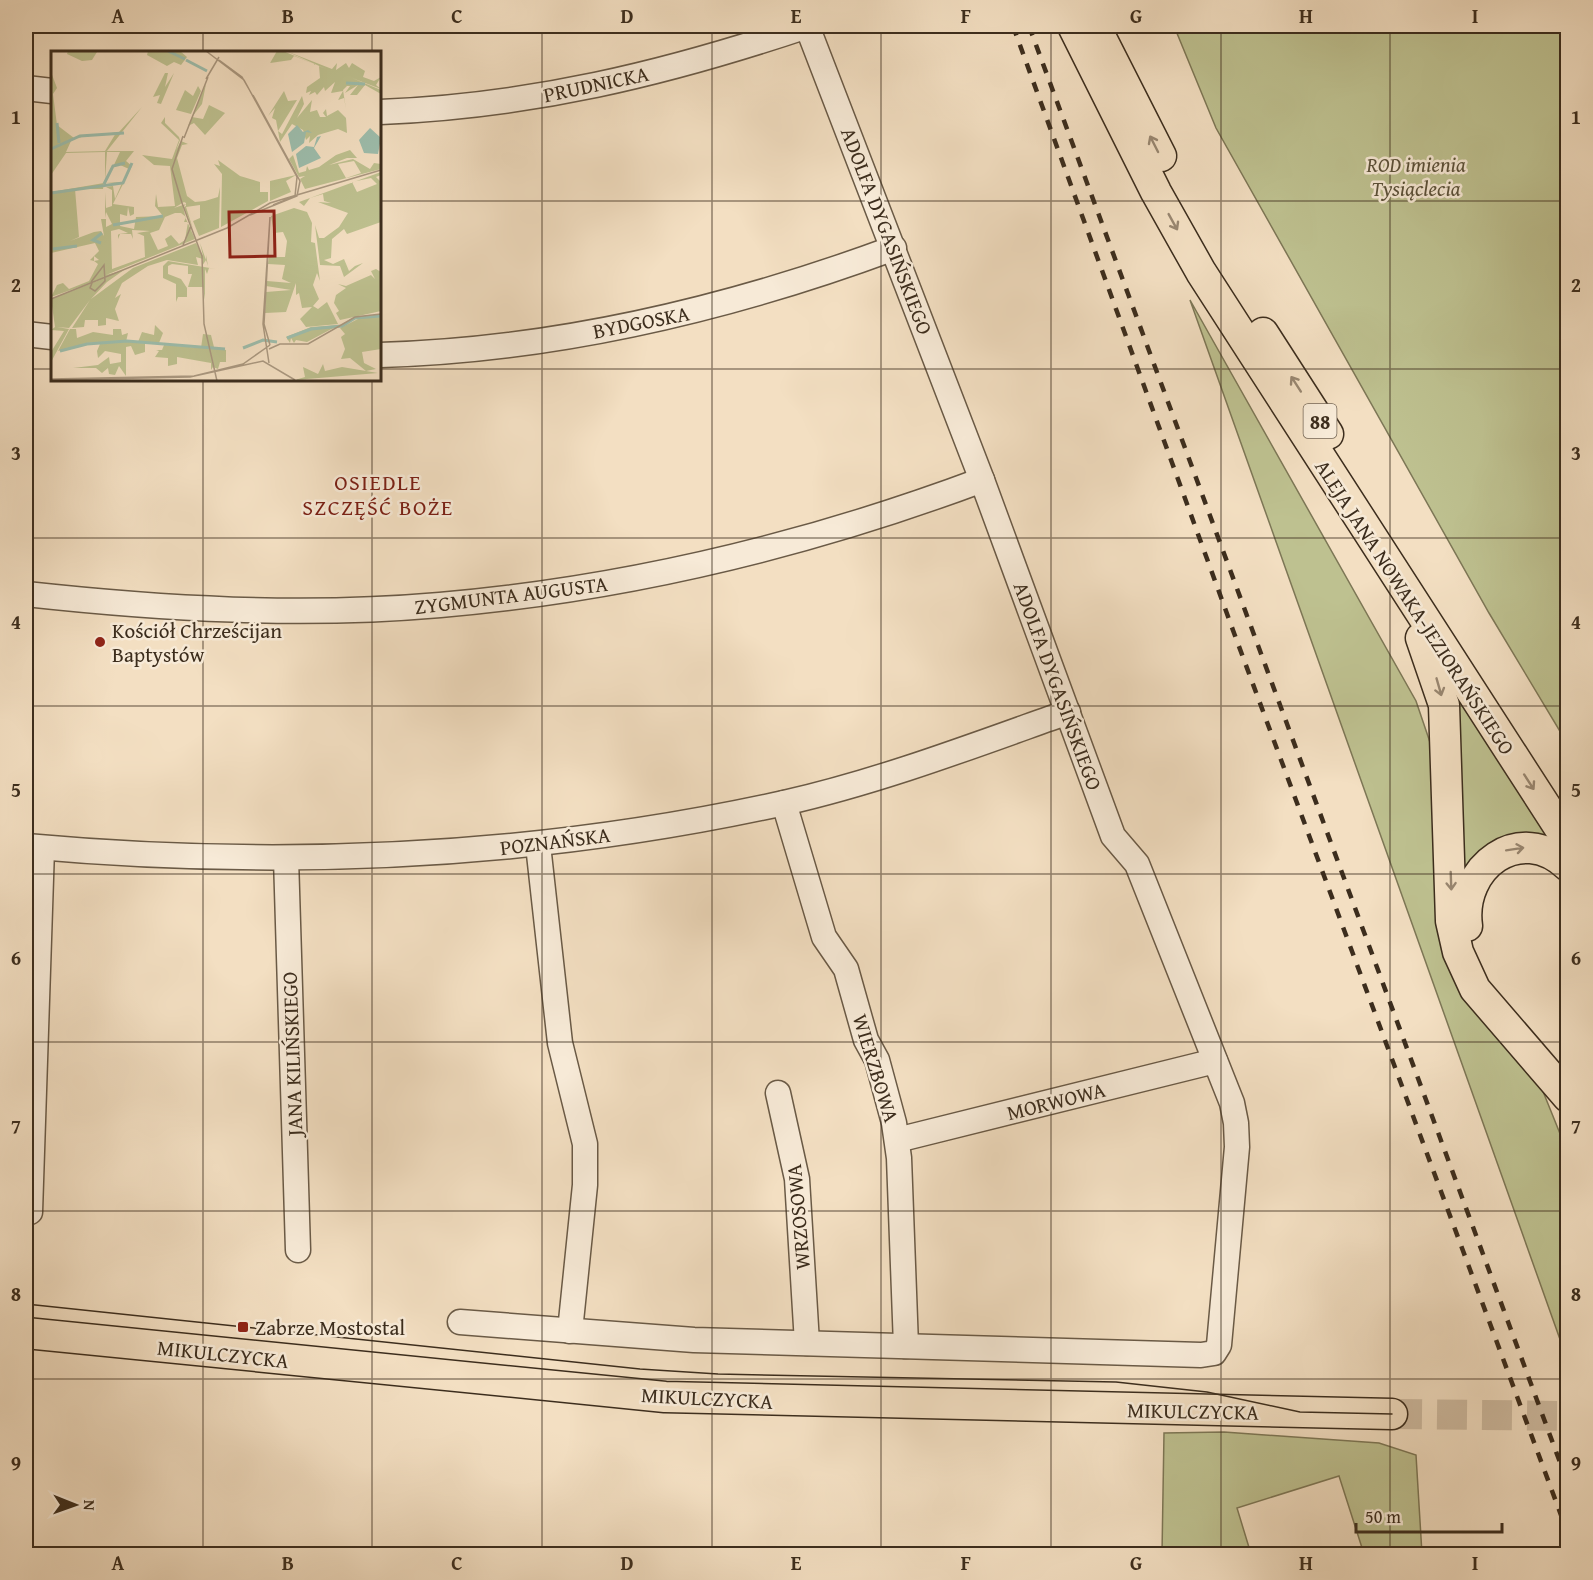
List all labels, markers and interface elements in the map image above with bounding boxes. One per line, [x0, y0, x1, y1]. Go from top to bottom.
text: A [112, 1, 125, 30]
text: B [282, 1, 294, 30]
text: C [451, 1, 463, 30]
text: D [620, 1, 634, 30]
text: E [791, 1, 802, 30]
text: F [961, 1, 971, 30]
text: G [1130, 1, 1142, 30]
text: H [1299, 1, 1313, 30]
text: I [1472, 1, 1478, 30]
inset map [51, 51, 381, 381]
street label: PRUDNICKA [541, 58, 652, 110]
text: 1 [11, 102, 21, 131]
text: 1 [1571, 102, 1581, 131]
street label: ADOLFA DYGASIŃSKIEGO [833, 123, 941, 339]
one-way arrow [1148, 136, 1160, 154]
park label: ROD imienia Tysiąclecia [1365, 149, 1466, 204]
one-way arrow [1167, 213, 1179, 230]
text: 2 [11, 270, 21, 299]
text: 2 [1571, 270, 1581, 299]
street label: BYDGOSKA [590, 297, 692, 347]
one-way arrow [1290, 376, 1303, 393]
road number: 88 [1304, 404, 1336, 438]
text: 3 [11, 438, 21, 467]
text: 3 [1571, 438, 1581, 467]
street label: ALEJA JANA NOWAKA-JEZIORAŃSKIEGO [1308, 453, 1522, 761]
district label: OSIEDLE SZCZĘŚĆ BOŻE [302, 466, 454, 523]
street label: ZYGMUNTA AUGUSTA [413, 568, 610, 622]
street label: ADOLFA DYGASIŃSKIEGO [1006, 577, 1110, 795]
text: 4 [11, 607, 21, 636]
text: 4 [1571, 607, 1581, 636]
place label: Kościół Chrześcijan Baptystów [112, 615, 282, 670]
marker: Kościół Chrześcijan Baptystów [93, 635, 107, 649]
one-way arrow [1434, 677, 1445, 696]
one-way arrow [1523, 773, 1535, 790]
text: 5 [11, 775, 21, 804]
text: 5 [1571, 775, 1581, 804]
street label: POZNAŃSKA [498, 819, 612, 863]
one-way arrow [1505, 843, 1525, 854]
one-way arrow [1445, 871, 1456, 891]
text: 6 [11, 943, 21, 972]
text: 6 [1571, 943, 1581, 972]
street label: JANA KILIŃSKIEGO [274, 971, 310, 1140]
street label: WIERZBOWA [845, 1010, 907, 1126]
street label: MORWOWA [1003, 1074, 1109, 1128]
text: 7 [11, 1111, 21, 1140]
text: 7 [1571, 1111, 1581, 1140]
street label: WRZOSOWA [778, 1163, 818, 1271]
text: 8 [11, 1279, 21, 1308]
text: 8 [1571, 1279, 1581, 1308]
place label: Zabrze Mostostal [255, 1312, 405, 1343]
marker: Zabrze Mostostal [236, 1320, 250, 1334]
street label: MIKULCZYCKA [156, 1332, 290, 1376]
street label: MIKULCZYCKA [640, 1379, 774, 1417]
street label: MIKULCZYCKA [1127, 1394, 1259, 1428]
text: 9 [11, 1448, 21, 1477]
text: 9 [1571, 1448, 1581, 1477]
north arrow [45, 1475, 105, 1535]
scale bar [1356, 1496, 1502, 1534]
text: N [78, 1500, 102, 1511]
text: 50 m [1365, 1503, 1401, 1530]
text: A [112, 1548, 125, 1577]
text: B [282, 1548, 294, 1577]
text: C [451, 1548, 463, 1577]
text: D [620, 1548, 634, 1577]
text: E [791, 1548, 802, 1577]
text: F [961, 1548, 971, 1577]
text: G [1130, 1548, 1142, 1577]
text: H [1299, 1548, 1313, 1577]
text: I [1472, 1548, 1478, 1577]

